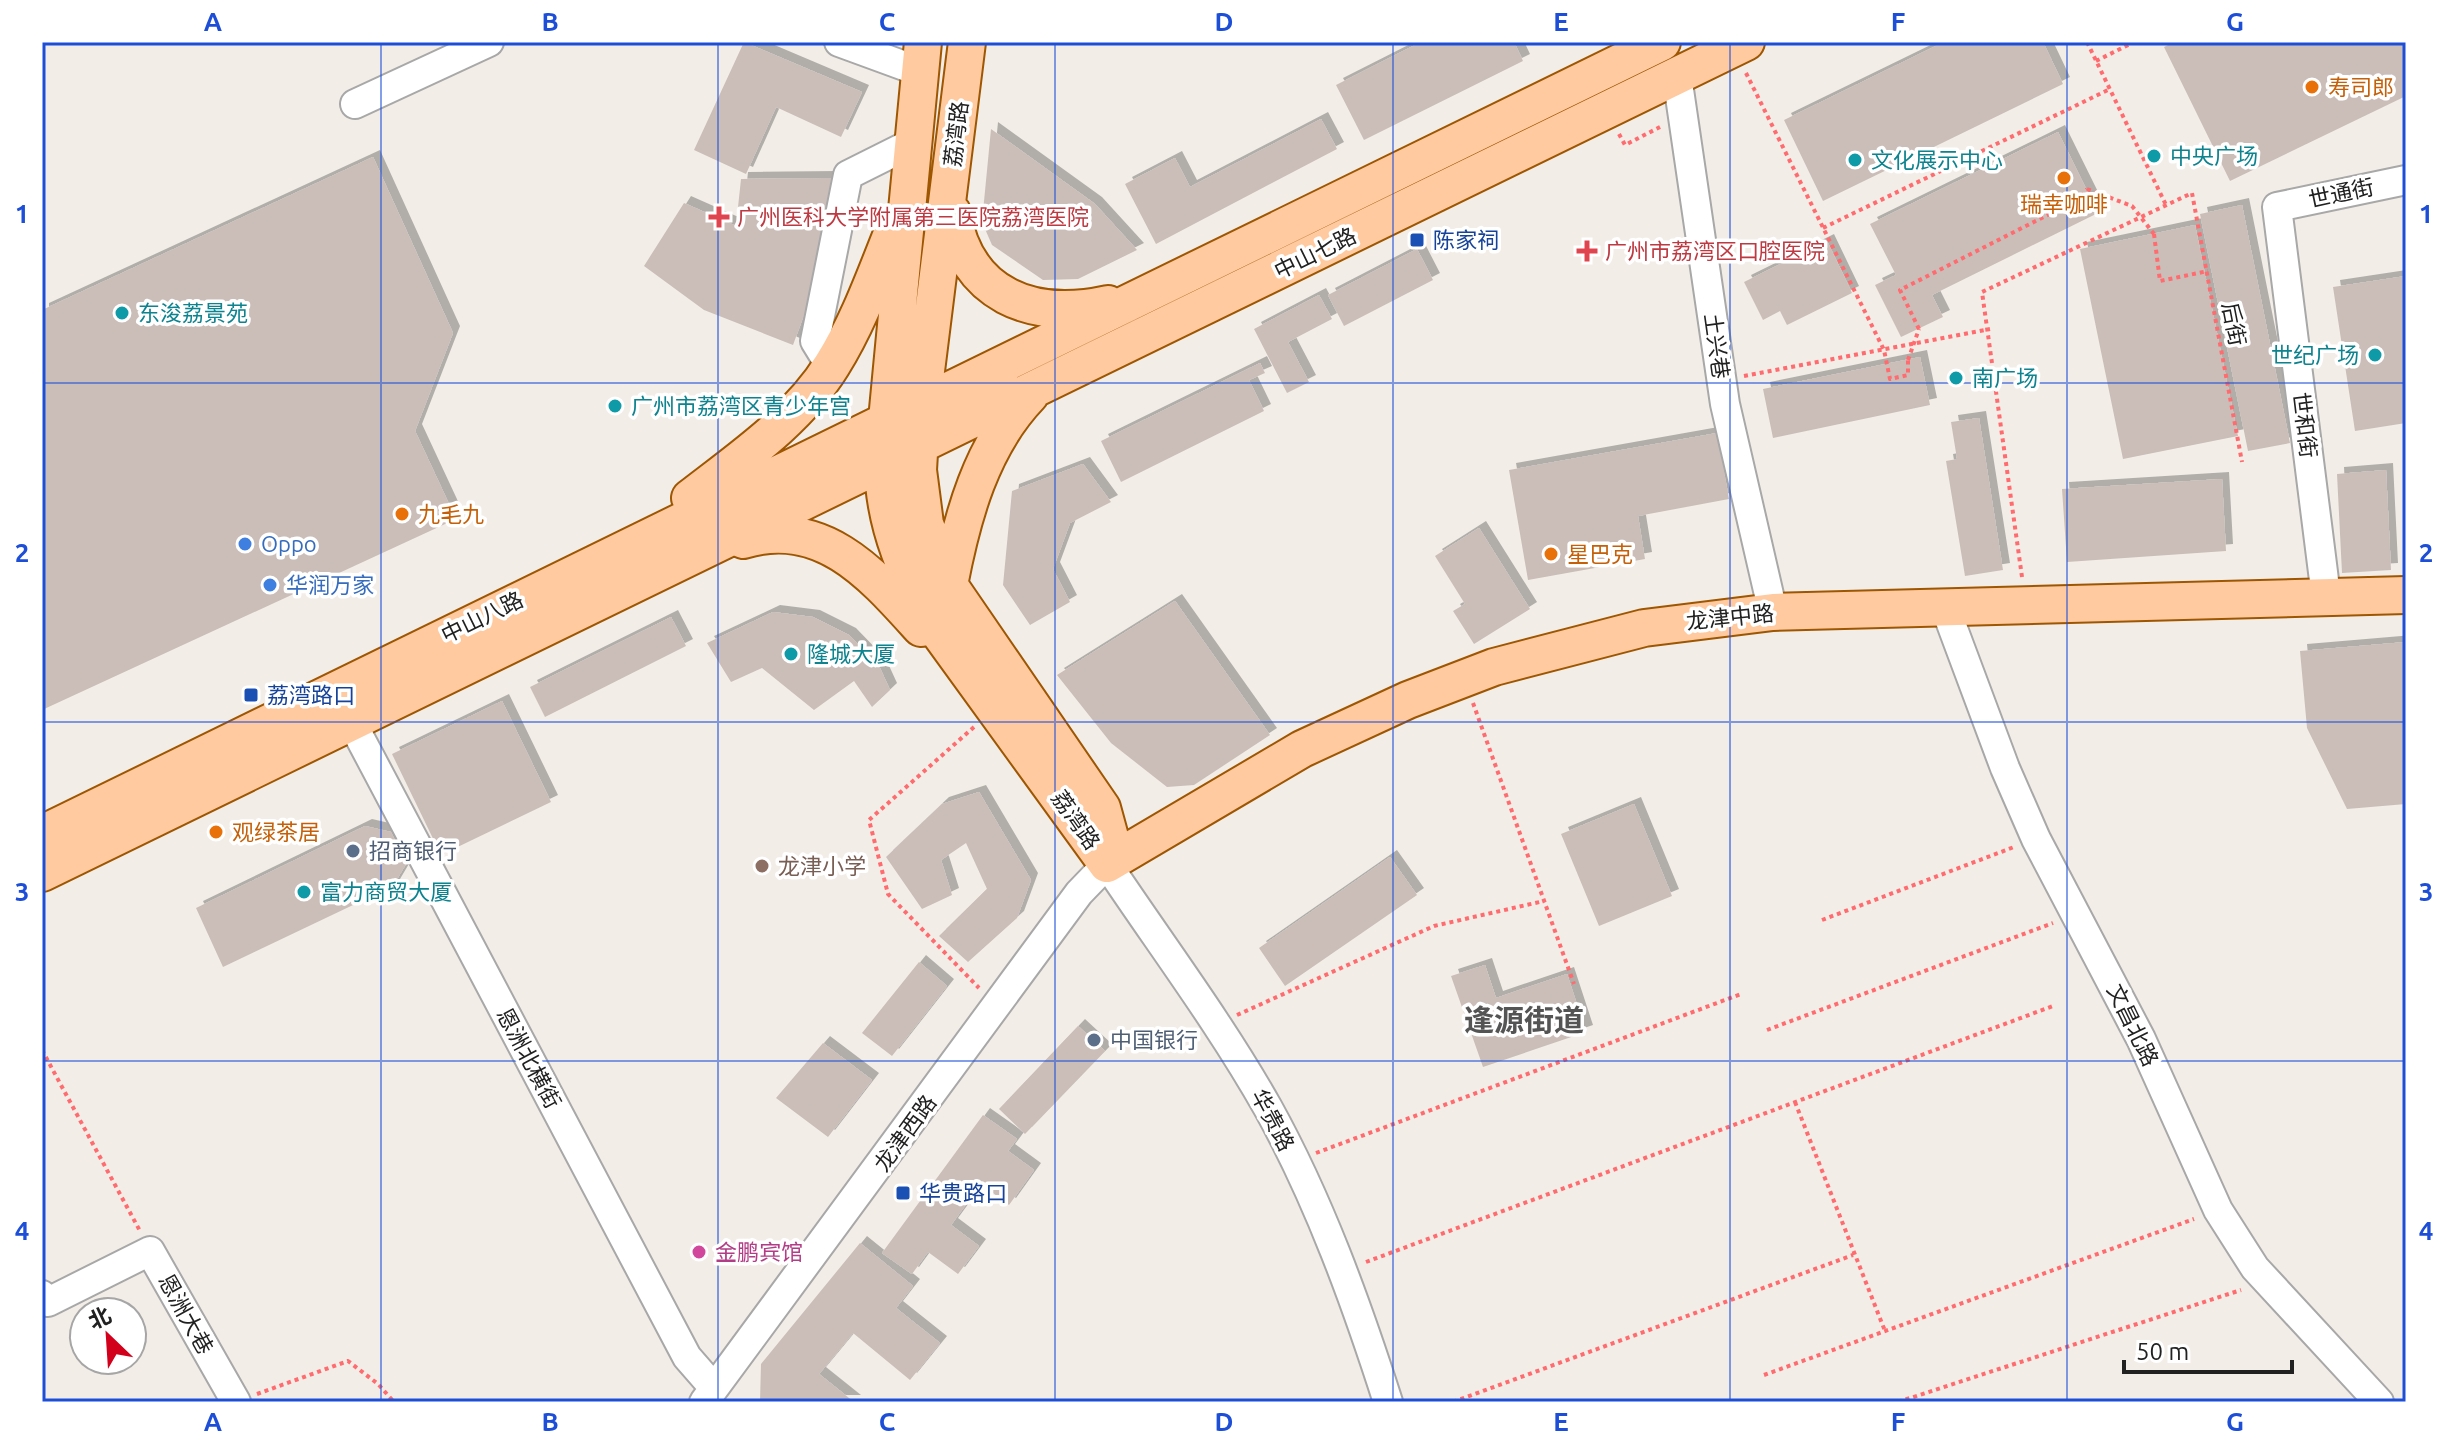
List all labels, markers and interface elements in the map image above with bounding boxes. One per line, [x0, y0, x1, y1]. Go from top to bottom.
text: A [204, 7, 223, 36]
text: B [541, 7, 559, 36]
text: C [879, 7, 896, 36]
text: D [1215, 7, 1233, 36]
text: E [1553, 7, 1569, 36]
text: F [1891, 7, 1905, 36]
text: G [2226, 7, 2244, 36]
place label: 寿司郎 [2328, 74, 2394, 99]
marker: 寿司郎 [2303, 78, 2321, 96]
street label: 荔湾路 [939, 100, 972, 168]
place label: 中央广场 [2170, 143, 2258, 168]
place label: 文化展示中心 [1871, 147, 2003, 172]
marker: 中央广场 [2145, 147, 2163, 165]
marker: 文化展示中心 [1846, 151, 1864, 169]
marker: 瑞幸咖啡 [2055, 169, 2073, 187]
street label: 世通街 [2306, 173, 2376, 212]
place label: 瑞幸咖啡 [2020, 191, 2108, 216]
text: 1 [15, 199, 29, 228]
text: 1 [2419, 199, 2433, 228]
place label: 广州医科大学附属第三医院荔湾医院 [737, 204, 1089, 229]
marker: 广州医科大学附属第三医院荔湾医院 [708, 206, 730, 228]
street label: 中山七路 [1270, 222, 1360, 283]
place label: 陈家祠 [1433, 227, 1499, 252]
marker: 陈家祠 [1408, 231, 1426, 249]
place label: 广州市荔湾区口腔医院 [1605, 238, 1825, 263]
marker: 广州市荔湾区口腔医院 [1576, 240, 1598, 262]
place label: 东浚荔景苑 [138, 300, 248, 325]
street label: 后街 [2218, 300, 2251, 348]
marker: 东浚荔景苑 [113, 304, 131, 322]
street label: 土兴巷 [1701, 312, 1734, 380]
place label: 世纪广场 [2271, 342, 2359, 367]
marker: 世纪广场 [2366, 346, 2384, 364]
place label: 南广场 [1972, 365, 2038, 390]
marker: 南广场 [1947, 369, 1965, 387]
street label: 世和街 [2289, 391, 2322, 459]
place label: 广州市荔湾区青少年宫 [631, 393, 851, 418]
marker: 广州市荔湾区青少年宫 [606, 397, 624, 415]
place label: 九毛九 [418, 501, 484, 526]
marker: 九毛九 [393, 505, 411, 523]
place label: Oppo [261, 531, 317, 556]
marker: Oppo [236, 535, 254, 553]
text: 2 [15, 538, 29, 567]
text: 2 [2419, 538, 2433, 567]
place label: 星巴克 [1567, 541, 1633, 566]
marker: 星巴克 [1542, 545, 1560, 563]
place label: 华润万家 [286, 572, 374, 597]
marker: 华润万家 [261, 576, 279, 594]
street label: 中山八路 [437, 586, 527, 647]
street label: 龙津中路 [1685, 599, 1775, 634]
place label: 隆城大厦 [807, 641, 895, 666]
marker: 隆城大厦 [782, 645, 800, 663]
place label: 荔湾路口 [267, 682, 355, 707]
marker: 荔湾路口 [242, 686, 260, 704]
street label: 荔湾路 [1047, 786, 1106, 854]
place label: 观绿茶居 [232, 819, 320, 844]
marker: 观绿茶居 [207, 823, 225, 841]
place label: 招商银行 [369, 838, 457, 863]
marker: 招商银行 [344, 842, 362, 860]
place label: 龙津小学 [778, 853, 866, 878]
marker: 龙津小学 [753, 857, 771, 875]
text: 3 [15, 877, 29, 906]
text: 3 [2419, 877, 2433, 906]
place label: 富力商贸大厦 [320, 879, 452, 904]
marker: 富力商贸大厦 [295, 883, 313, 901]
street label: 文昌北路 [2103, 980, 2164, 1070]
street label: 恩洲北横街 [493, 1003, 566, 1112]
district label: 逢源街道 [1464, 1003, 1584, 1037]
place label: 中国银行 [1110, 1027, 1198, 1052]
marker: 中国银行 [1085, 1031, 1103, 1049]
street label: 华贵路 [1247, 1085, 1300, 1155]
street label: 龙津西路 [869, 1090, 941, 1176]
place label: 华贵路口 [919, 1180, 1007, 1205]
marker: 华贵路口 [894, 1184, 912, 1202]
text: 4 [15, 1216, 29, 1245]
text: 4 [2419, 1216, 2433, 1245]
place label: 金鹏宾馆 [715, 1239, 803, 1264]
marker: 金鹏宾馆 [690, 1243, 708, 1261]
street label: 恩洲大巷 [154, 1269, 219, 1358]
north arrow [68, 1296, 148, 1376]
text: 北 [84, 1301, 115, 1333]
scale bar [2124, 1324, 2292, 1374]
text: 50 m [2136, 1338, 2189, 1365]
text: A [204, 1407, 223, 1436]
text: B [541, 1407, 559, 1436]
text: C [879, 1407, 896, 1436]
text: D [1215, 1407, 1233, 1436]
text: E [1553, 1407, 1569, 1436]
text: F [1891, 1407, 1905, 1436]
text: G [2226, 1407, 2244, 1436]

